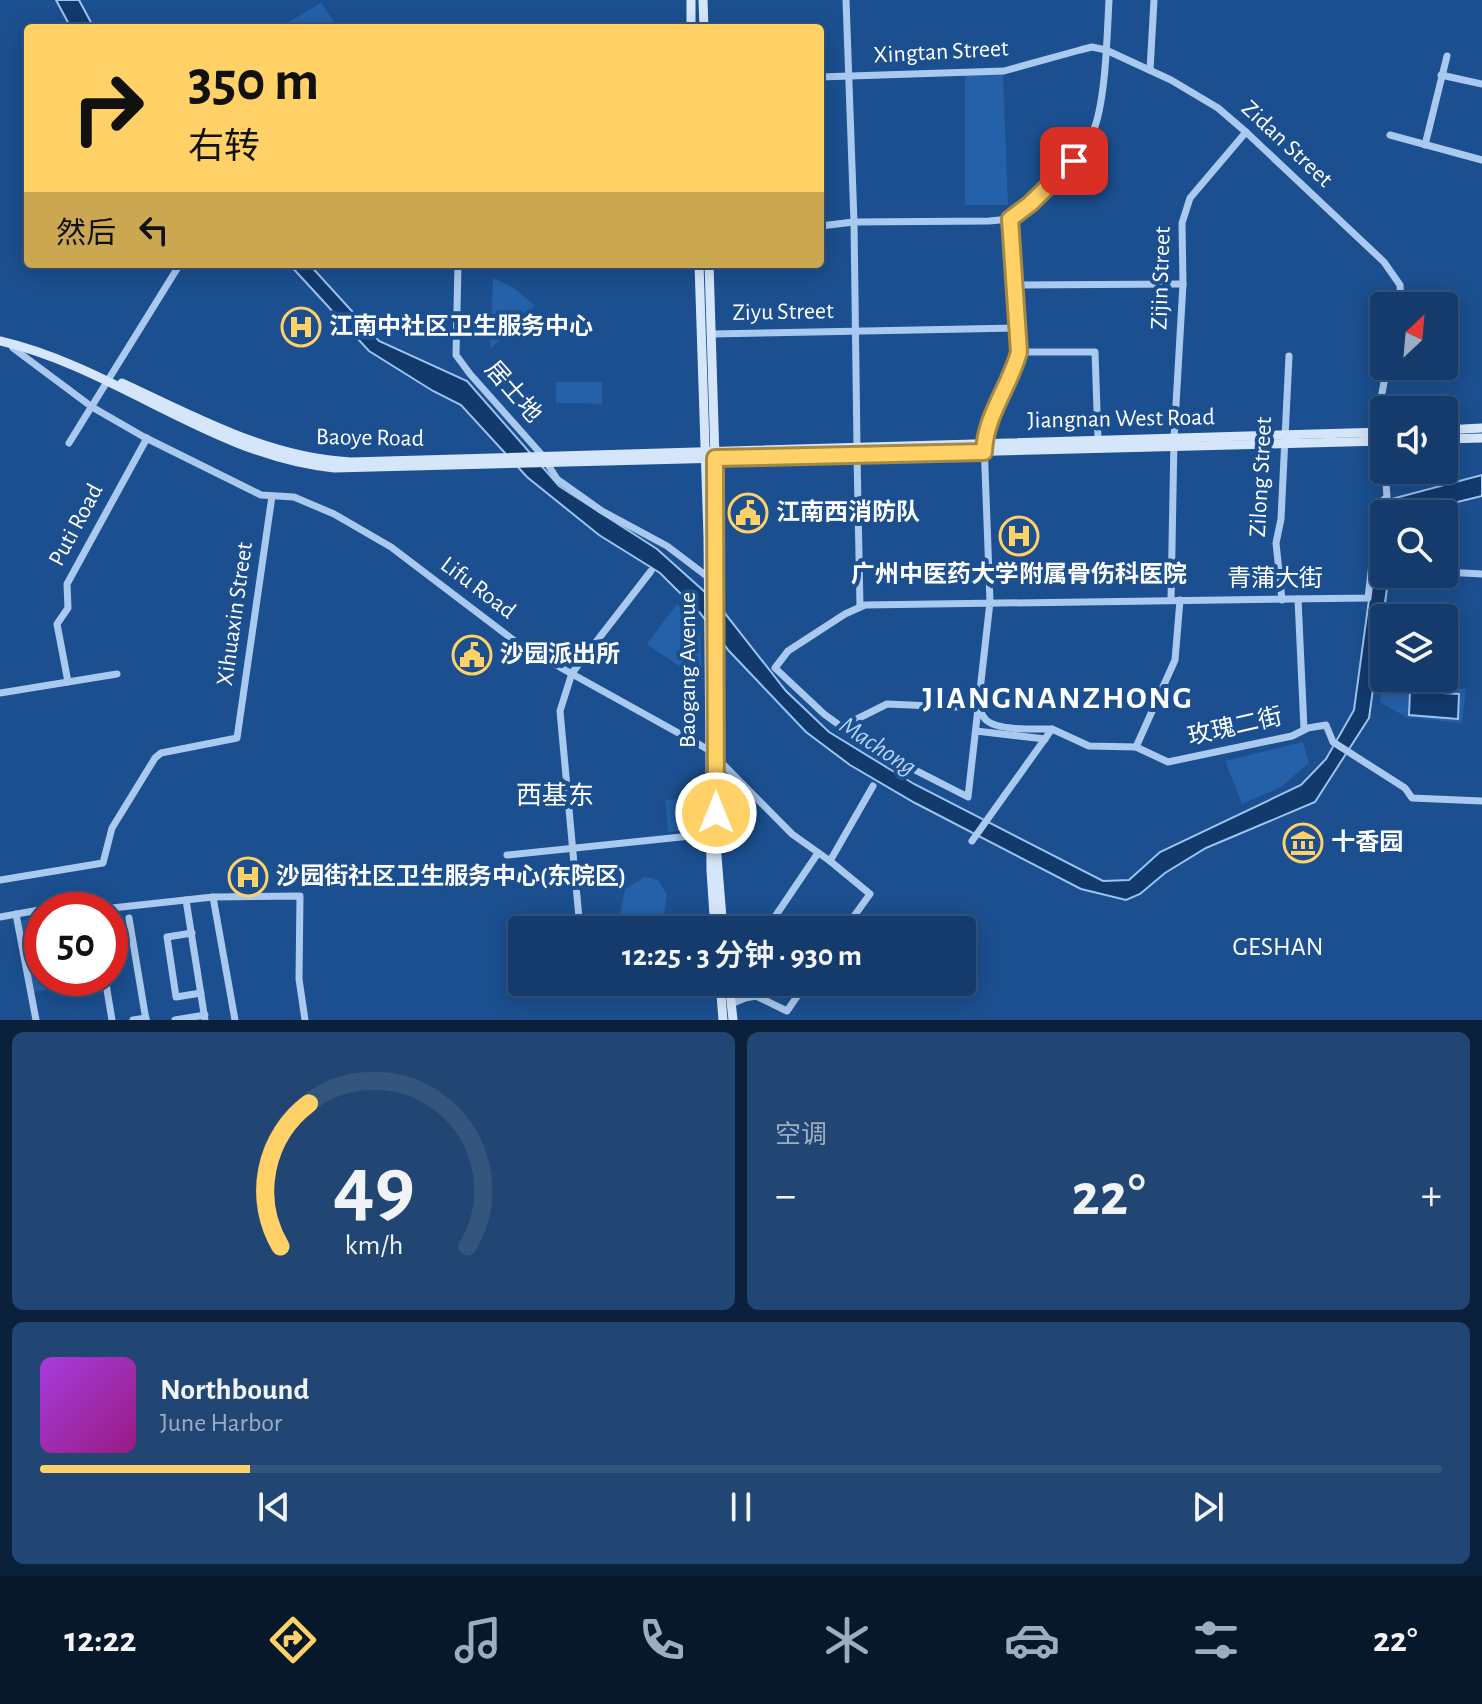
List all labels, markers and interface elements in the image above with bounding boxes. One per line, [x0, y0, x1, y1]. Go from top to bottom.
street label: Xingtan Street [873, 36, 1010, 68]
text: 350 m [188, 54, 319, 110]
icon: right [56, 56, 160, 160]
street label: Zidan Street [1237, 96, 1337, 192]
pin [1040, 127, 1108, 195]
text: 右转 [188, 129, 260, 165]
icon: arrive [1052, 139, 1096, 183]
icon: left [132, 208, 176, 252]
text: 然后 [56, 219, 116, 249]
street label: Zijin Street [1147, 226, 1175, 330]
north arrow [1370, 292, 1458, 380]
map controls [1370, 292, 1458, 692]
street label: Ziyu Street [732, 299, 834, 325]
hospital icon: 江南中社区卫生服务中心 [280, 306, 322, 348]
place label: 江南中社区卫生服务中心 [329, 313, 593, 339]
street label: 居士地 [480, 356, 547, 427]
button: sound [1370, 396, 1458, 484]
street label: Jiangnan West Road [1027, 405, 1215, 433]
street label: Zilong Street [1246, 416, 1276, 538]
street label: Baoye Road [316, 425, 424, 451]
street label: Puti Road [44, 480, 108, 570]
public building icon: 江南西消防队 [727, 492, 769, 534]
place label: 江南西消防队 [776, 499, 920, 525]
button: search [1370, 500, 1458, 588]
hospital icon: 广州中医药大学附属骨伤科医院 [998, 515, 1040, 557]
street label: Xihuaxin Street [213, 540, 257, 687]
street label: Lifu Road [436, 552, 520, 624]
place label: 广州中医药大学附属骨伤科医院 [851, 561, 1187, 587]
street label: 青蒲大街 [1227, 565, 1323, 591]
street label: Baogang Avenue [676, 592, 700, 748]
button: layers [1370, 604, 1458, 692]
public building icon: 沙园派出所 [451, 634, 493, 676]
place label: 沙园派出所 [500, 641, 620, 667]
district label: JIANGNANZHONG [922, 682, 1194, 714]
street label: 玫瑰二街 [1185, 703, 1284, 749]
water label: Machong [835, 712, 921, 780]
position arrow [674, 771, 758, 855]
district label: 西基东 [516, 781, 594, 809]
museum icon: 十香园 [1282, 822, 1324, 864]
place label: 十香园 [1331, 829, 1403, 855]
hospital icon: 沙园街社区卫生服务中心(东院区) [227, 856, 269, 898]
place label: 沙园街社区卫生服务中心(东院区) [276, 863, 626, 889]
speed limit sign: 50 [24, 892, 128, 996]
district label: GESHAN [1233, 934, 1323, 960]
text: 12:25 · 3 分钟 · 930 m [622, 941, 862, 971]
text: 空调 [775, 1122, 827, 1148]
text: 49 [332, 1146, 415, 1230]
text: 22° [1071, 1166, 1146, 1226]
text: − [775, 1174, 796, 1218]
text: + [1421, 1174, 1442, 1218]
text: km/h [344, 1231, 403, 1260]
text: Northbound [160, 1375, 309, 1405]
text: June Harbor [160, 1410, 282, 1436]
icon: previous [252, 1485, 296, 1529]
icon: pause [719, 1485, 763, 1529]
icon: next [1186, 1485, 1230, 1529]
icon: directions [265, 1612, 321, 1668]
icon: music [450, 1612, 506, 1668]
icon: phone [634, 1612, 690, 1668]
icon: climate [819, 1612, 875, 1668]
icon: car [1004, 1612, 1060, 1668]
icon: filters [1188, 1612, 1244, 1668]
text: 12:22 [64, 1622, 136, 1658]
text: 22° [1373, 1622, 1418, 1658]

